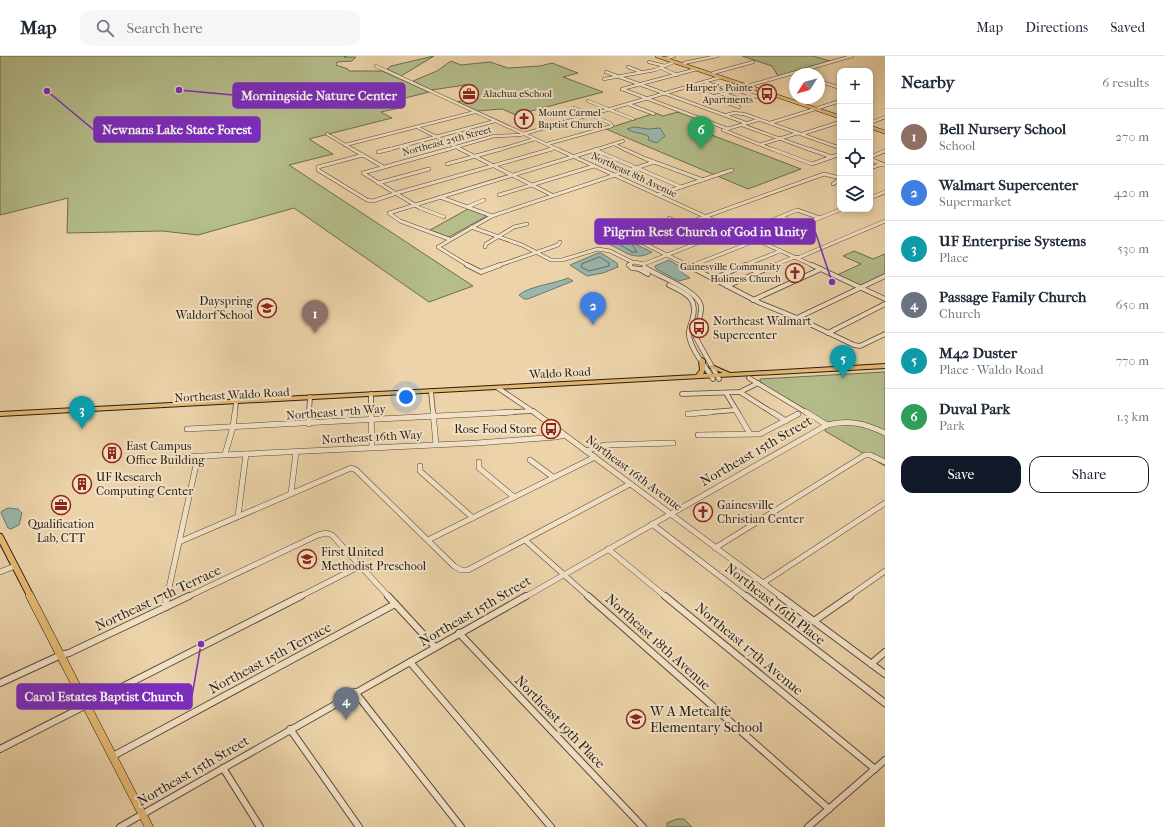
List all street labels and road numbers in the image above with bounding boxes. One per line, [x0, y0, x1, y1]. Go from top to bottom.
street label: Northeast 25th Street [401, 123, 493, 159]
street label: Northeast 8th Avenue [589, 150, 679, 200]
street label: Waldo Road [528, 364, 592, 382]
street label: Northeast Waldo Road [174, 385, 290, 405]
street label: Northeast 17th Way [286, 401, 387, 422]
street label: Northeast 15th Street [697, 412, 815, 490]
street label: Northeast 16th Way [321, 427, 423, 447]
street label: Northeast 16th Avenue [583, 432, 685, 514]
street label: Northeast 16th Place [721, 559, 829, 649]
street label: Northeast 17th Terrace [92, 561, 224, 635]
street label: Northeast 15th Street [416, 572, 534, 650]
street label: Northeast 18th Avenue [602, 590, 714, 694]
street label: Northeast 17th Avenue [692, 599, 806, 699]
street label: Northeast 15th Terrace [206, 618, 334, 697]
street label: Northeast 19th Place [511, 672, 609, 772]
street label: Northeast 15th Street [134, 732, 252, 810]

